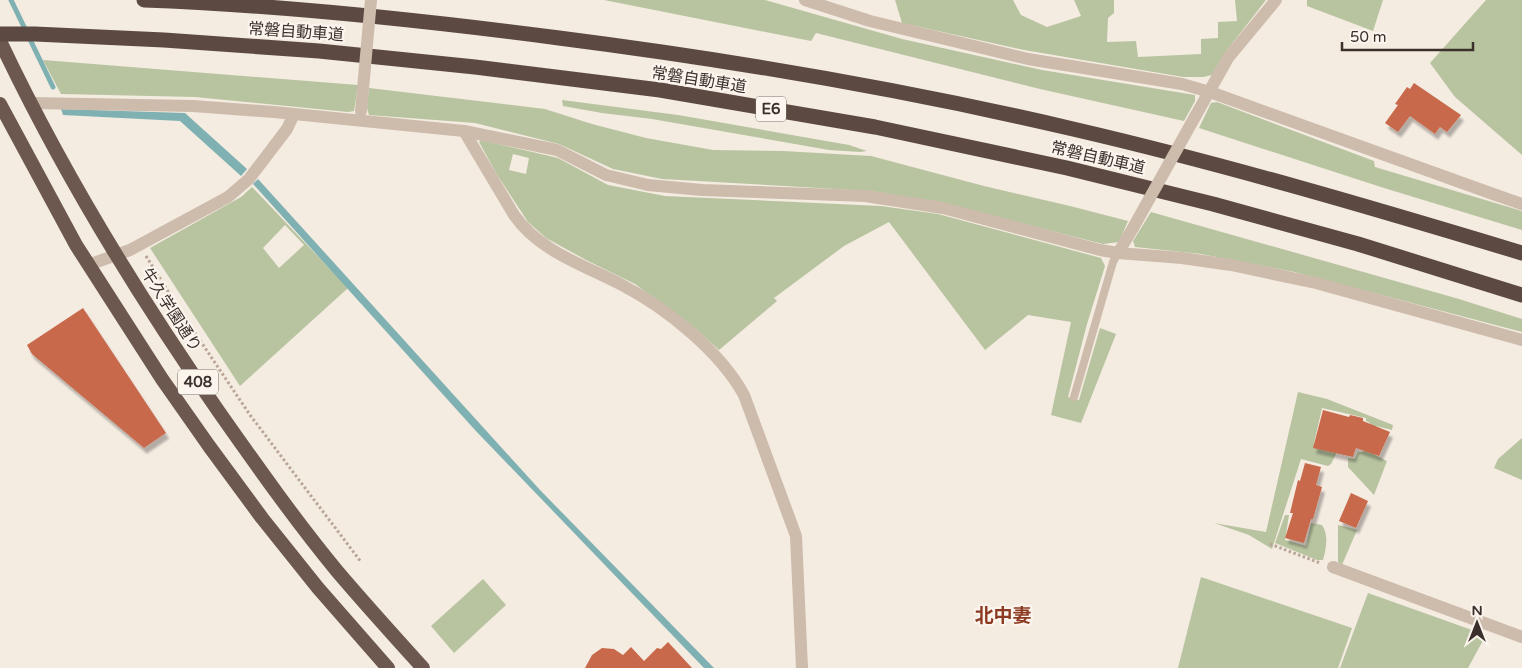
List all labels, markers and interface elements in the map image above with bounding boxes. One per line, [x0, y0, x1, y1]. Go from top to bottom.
street label: 常磐自動車道 [247, 19, 345, 45]
scale bar [1342, 20, 1473, 52]
text: 50 m [1350, 28, 1387, 46]
street label: 常磐自動車道 [650, 63, 748, 97]
road number: E6 [756, 96, 786, 122]
street label: 常磐自動車道 [1049, 137, 1147, 179]
street label: 牛久学園通り [136, 264, 206, 356]
road number: 408 [178, 370, 218, 394]
north arrow [1452, 598, 1502, 648]
text: N [1471, 602, 1483, 619]
district label: 北中妻 [974, 605, 1032, 627]

